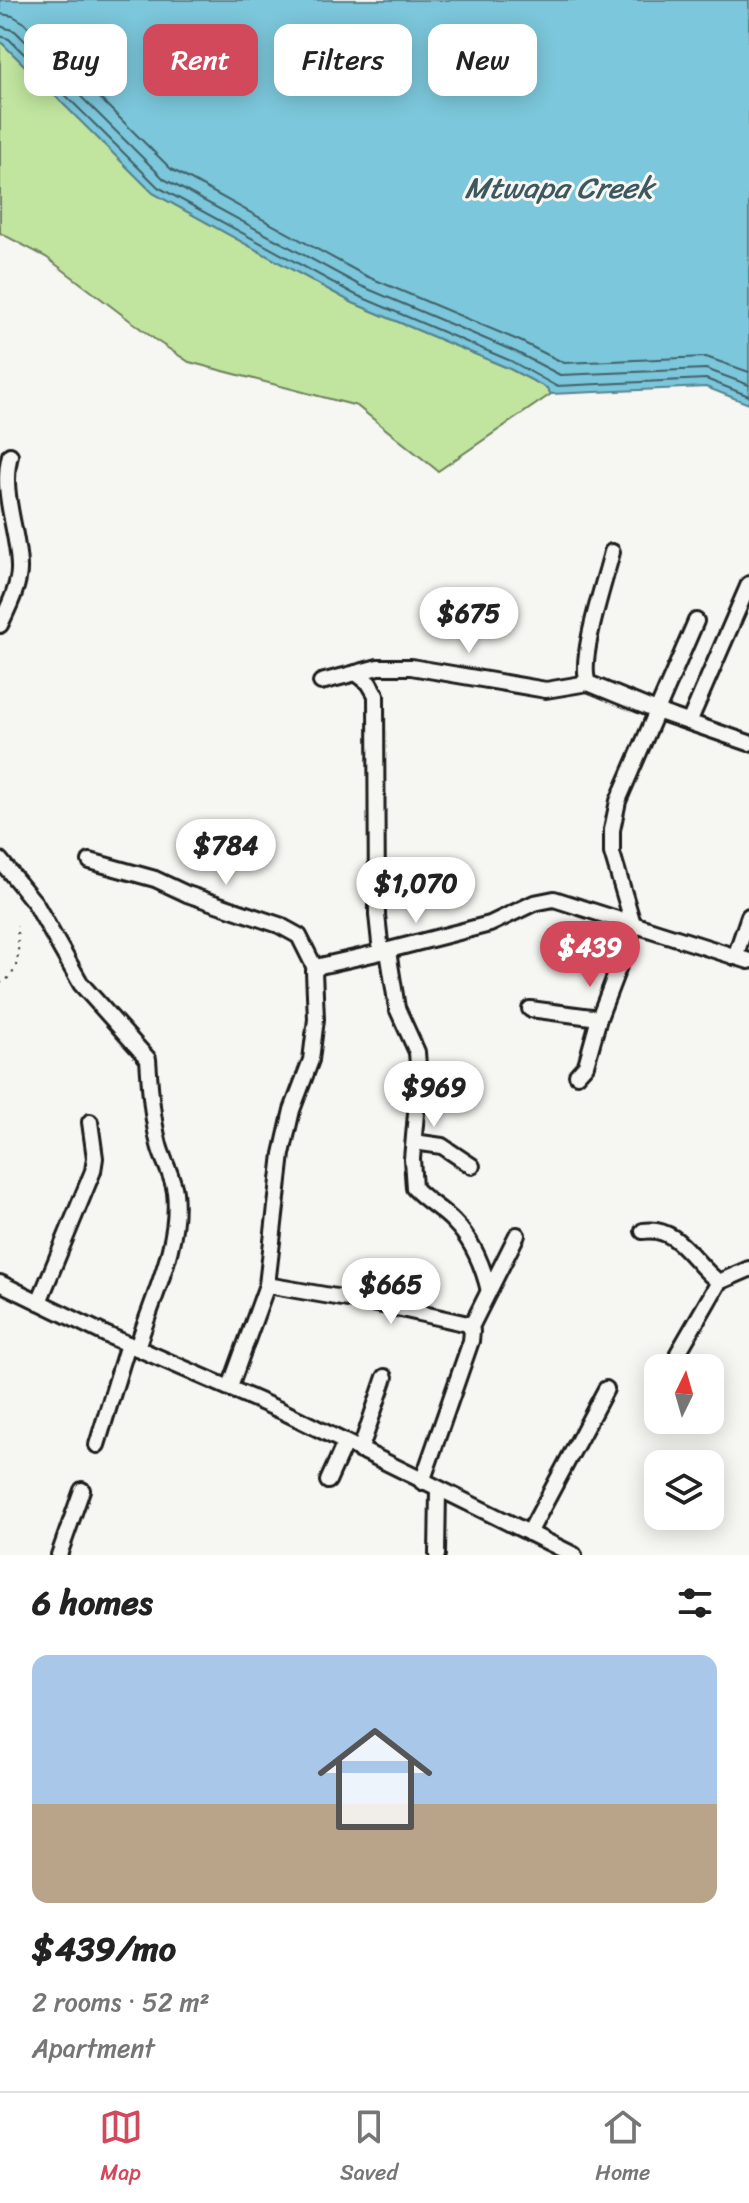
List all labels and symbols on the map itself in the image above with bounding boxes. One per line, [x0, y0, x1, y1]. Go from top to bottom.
water label: Mtwapa Creek [465, 161, 658, 215]
pin: $675 [422, 587, 516, 655]
pin: $784 [179, 819, 273, 887]
pin: $1,070 [351, 857, 481, 925]
pin: $439 [543, 921, 637, 989]
pin: $969 [387, 1061, 481, 1129]
pin: $665 [344, 1258, 438, 1326]
north arrow [644, 1354, 724, 1434]

